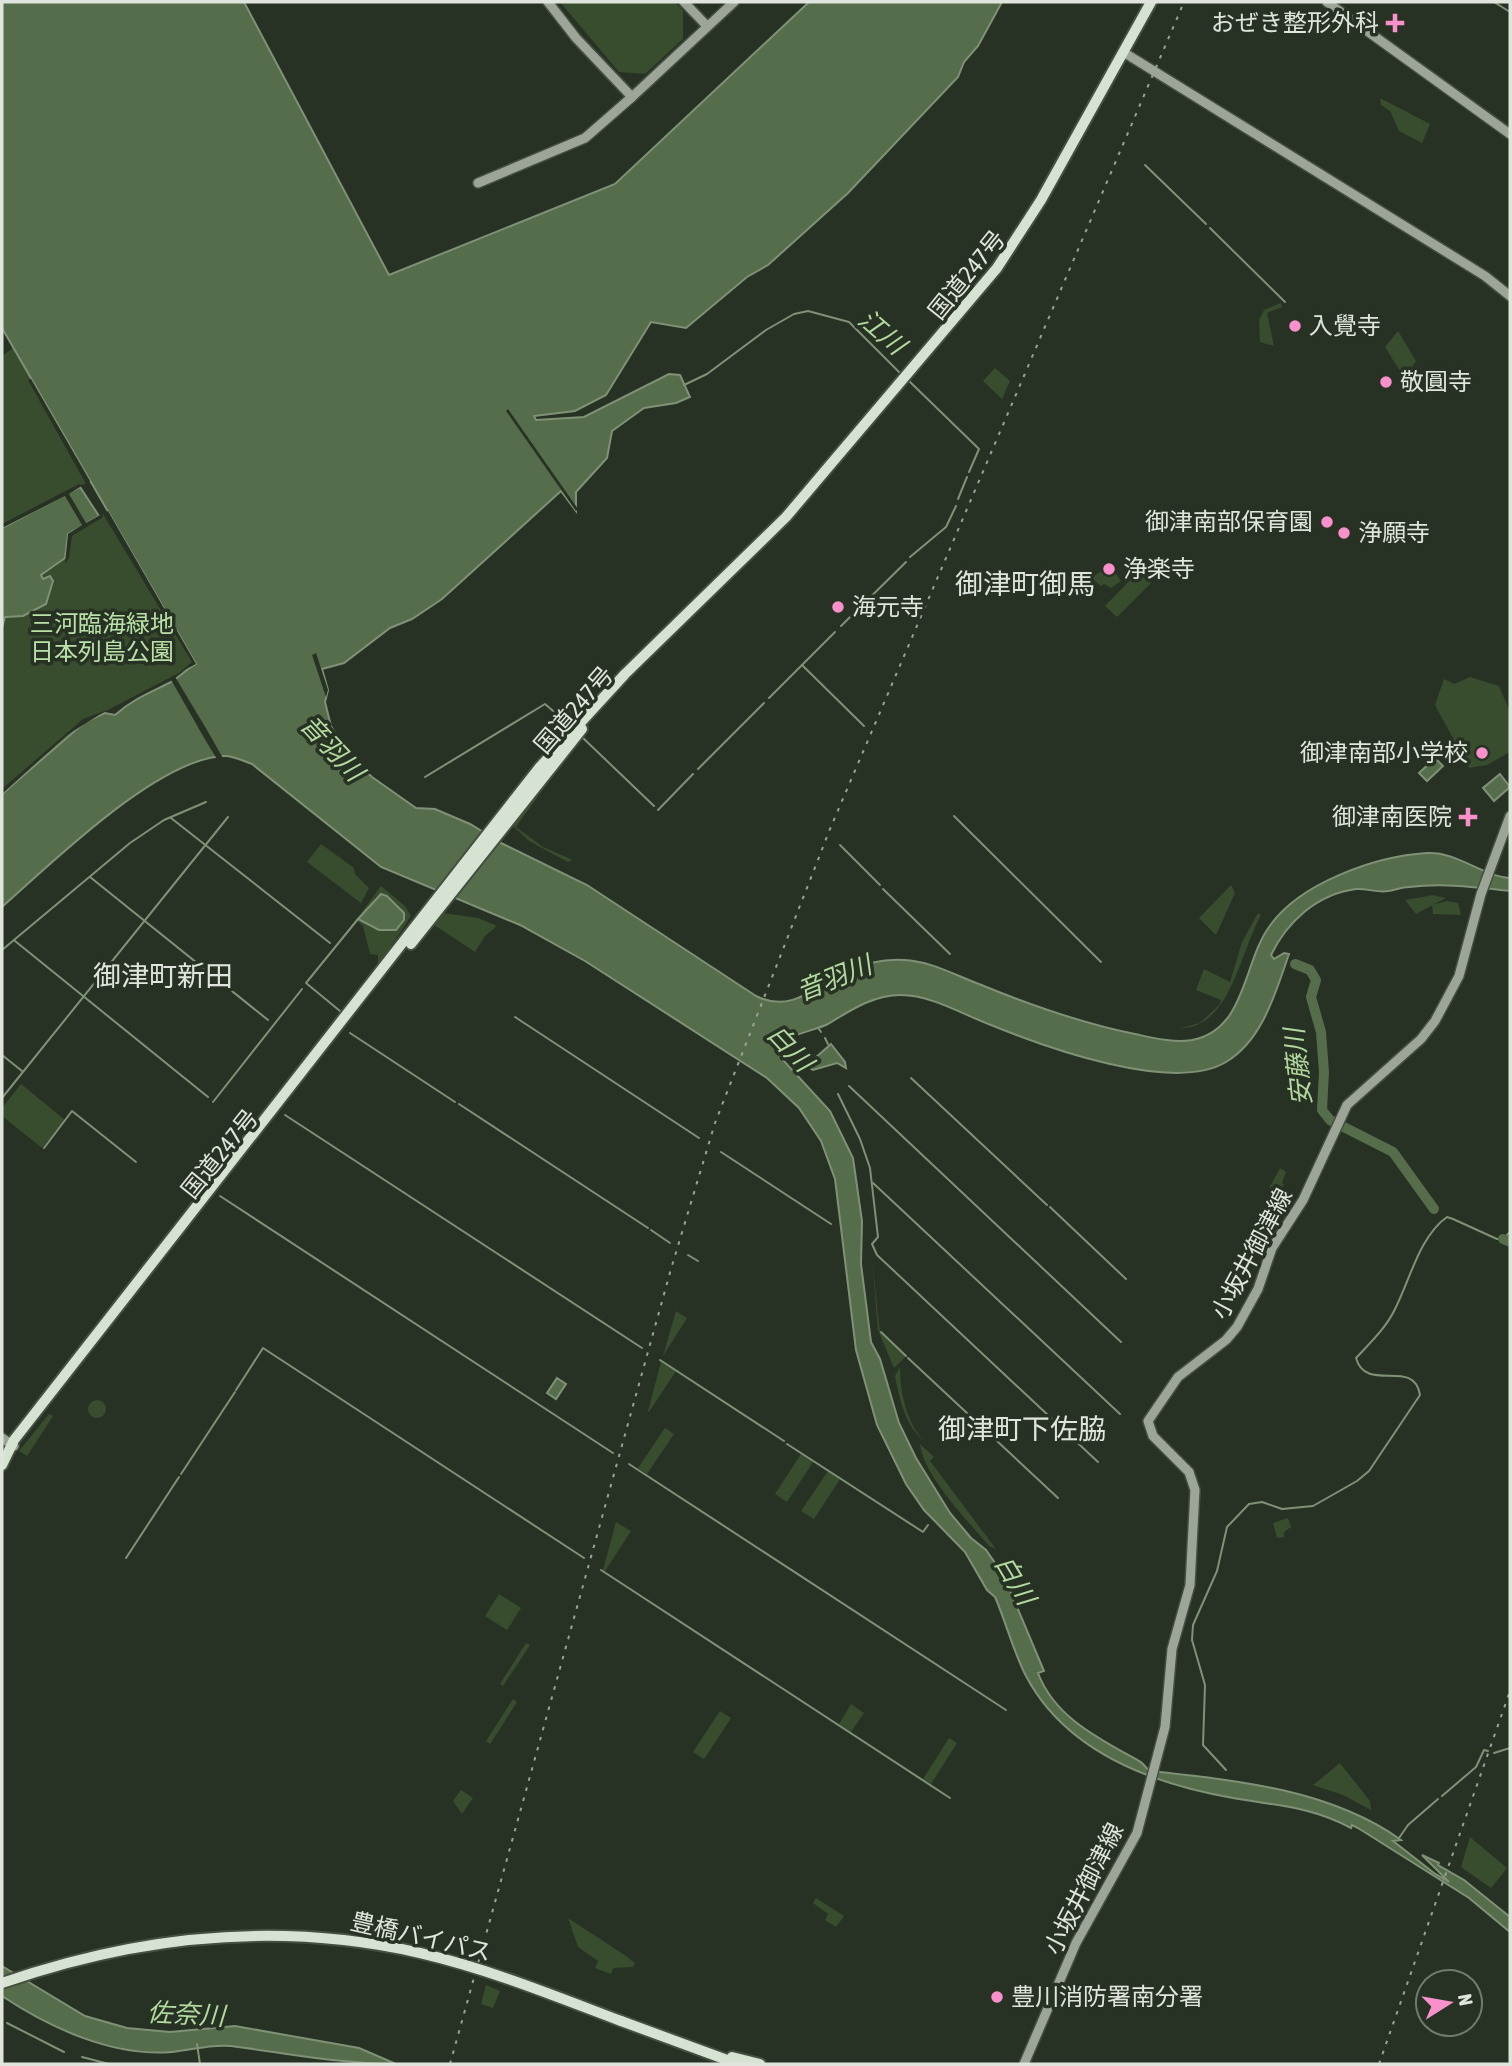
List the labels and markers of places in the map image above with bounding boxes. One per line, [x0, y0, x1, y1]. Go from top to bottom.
place label: おぜき整形外科 [1211, 9, 1379, 36]
marker: おぜき整形外科 [1385, 13, 1405, 33]
place label: 入覺寺 [1309, 312, 1381, 339]
marker: 入覺寺 [1287, 318, 1303, 334]
place label: 敬圓寺 [1400, 368, 1472, 395]
marker: 敬圓寺 [1378, 374, 1394, 390]
place label: 御津南部保育園 [1145, 508, 1313, 535]
marker: 御津南部保育園 [1319, 514, 1335, 530]
place label: 浄願寺 [1358, 519, 1430, 546]
marker: 浄願寺 [1336, 525, 1352, 541]
place label: 浄楽寺 [1123, 555, 1195, 582]
marker: 浄楽寺 [1101, 561, 1117, 577]
place label: 海元寺 [852, 593, 924, 620]
marker: 海元寺 [830, 599, 846, 615]
place label: 御津南部小学校 [1300, 739, 1468, 766]
marker: 御津南部小学校 [1474, 745, 1490, 761]
place label: 御津南医院 [1332, 803, 1452, 830]
marker: 御津南医院 [1458, 807, 1478, 827]
place label: 豊川消防署南分署 [1011, 1983, 1203, 2010]
marker: 豊川消防署南分署 [989, 1989, 1005, 2005]

